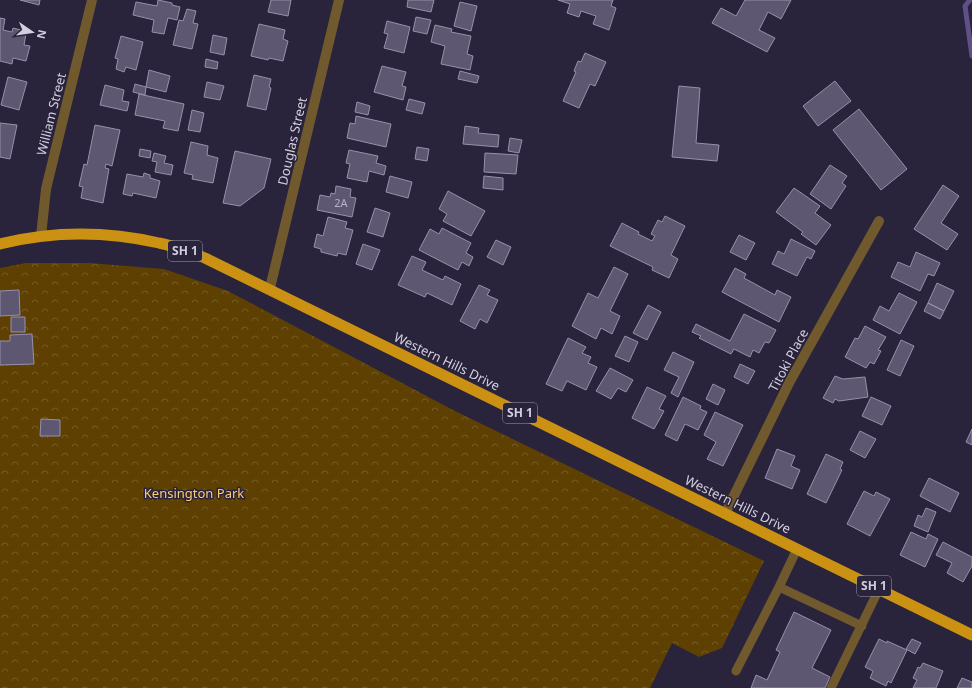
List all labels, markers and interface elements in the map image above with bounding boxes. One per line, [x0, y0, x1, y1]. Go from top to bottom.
north arrow [12, 12, 52, 52]
text: N [34, 28, 51, 40]
street label: William Street [32, 70, 70, 157]
street label: Douglas Street [273, 95, 311, 187]
house number: 2A [334, 195, 349, 210]
road number: SH 1 [168, 241, 202, 261]
street label: Titoki Place [764, 325, 812, 395]
street label: Western Hills Drive [391, 328, 503, 394]
road number: SH 1 [503, 403, 537, 423]
street label: Western Hills Drive [682, 471, 794, 537]
park label: Kensington Park [144, 484, 244, 502]
road number: SH 1 [857, 576, 891, 596]

